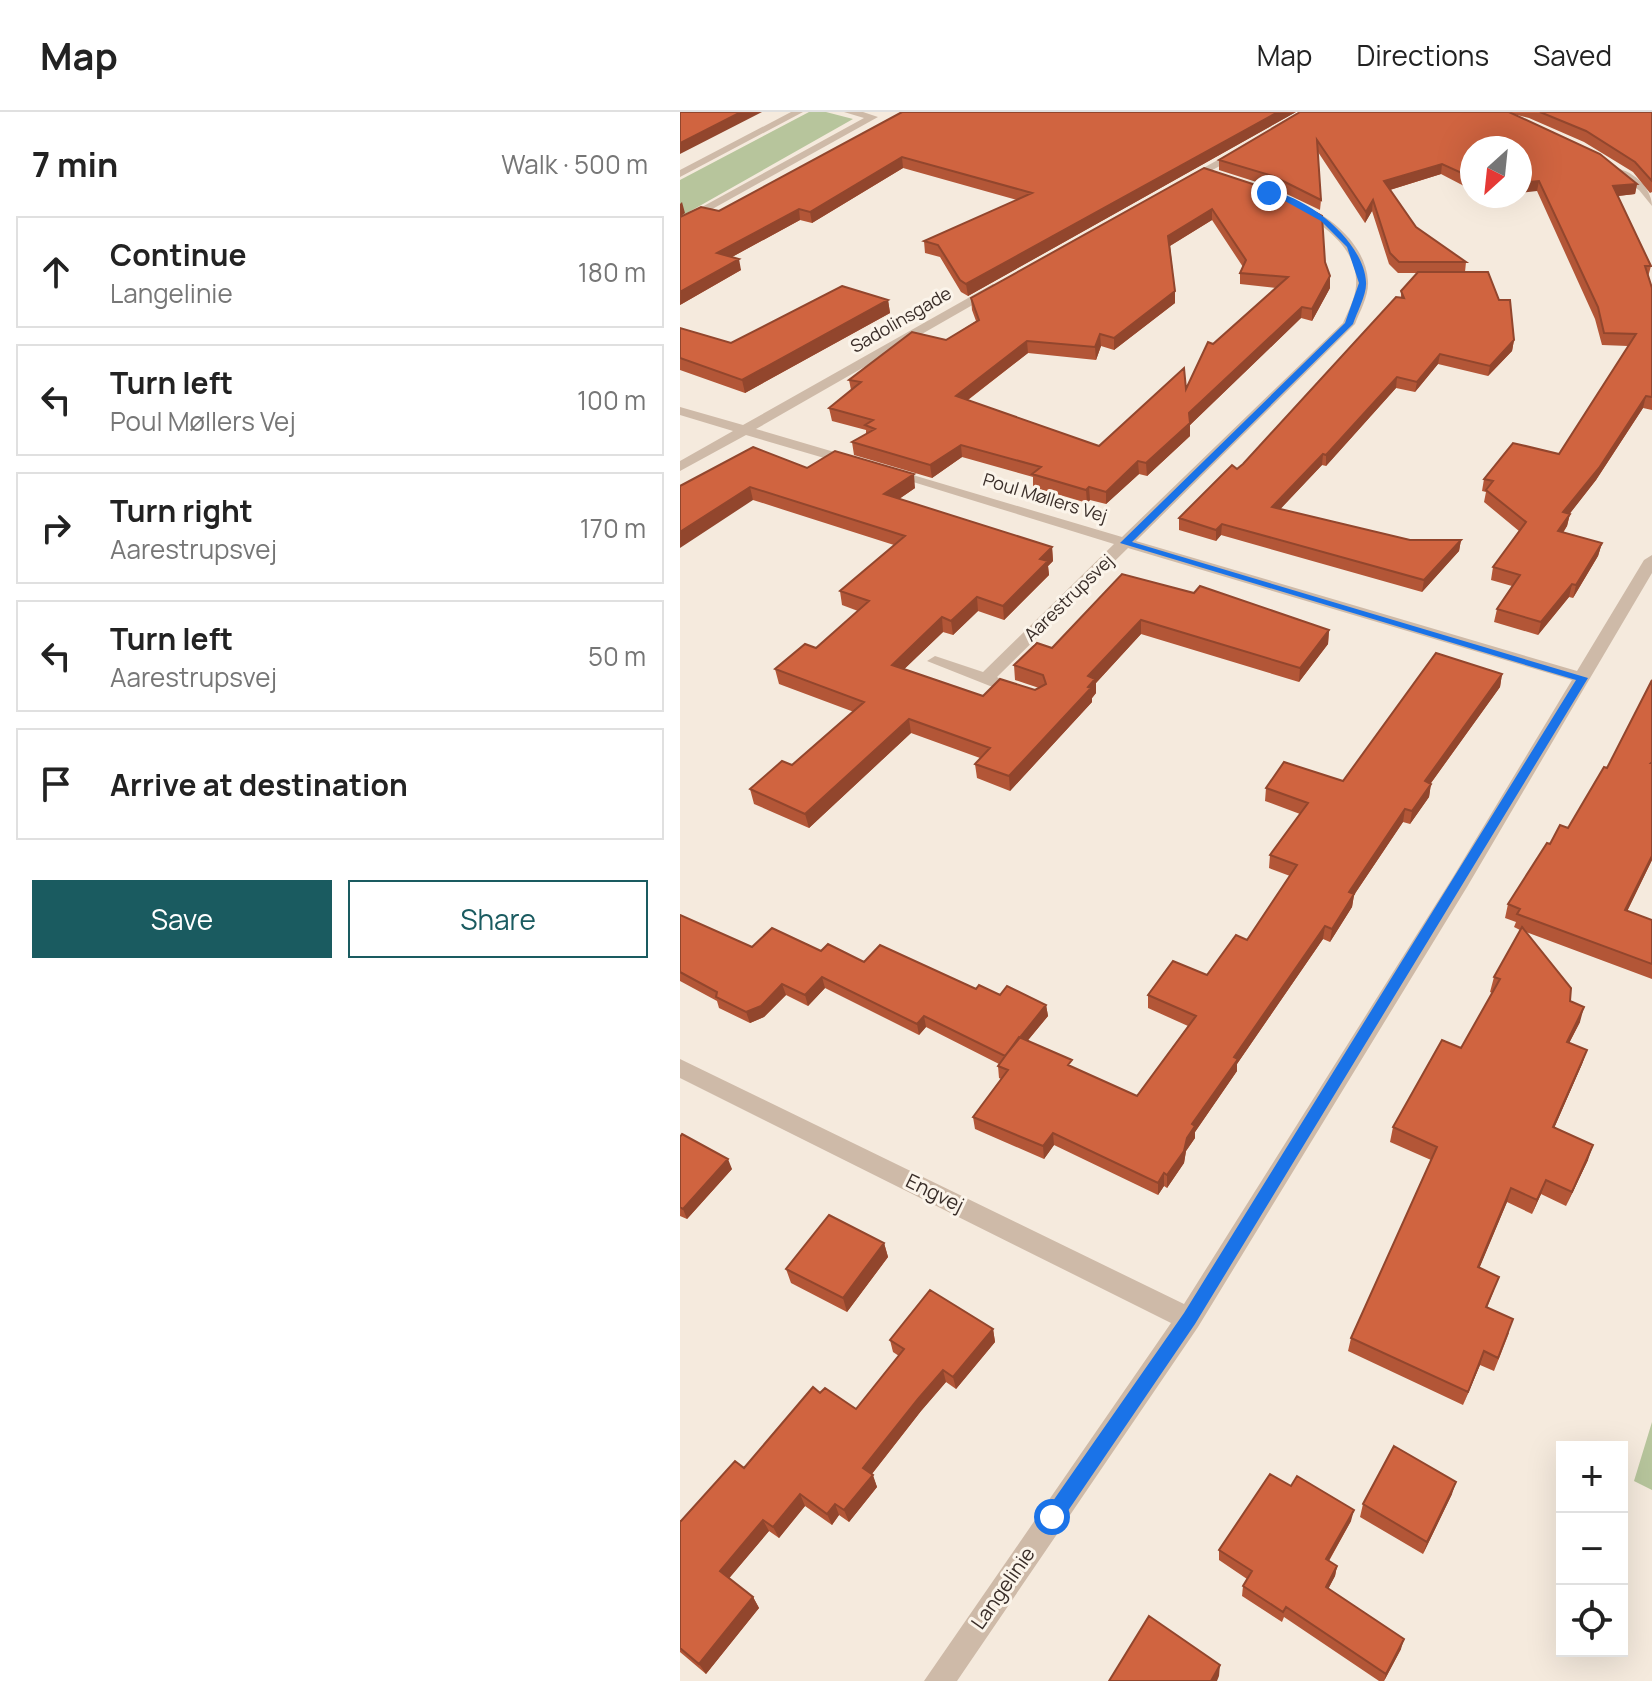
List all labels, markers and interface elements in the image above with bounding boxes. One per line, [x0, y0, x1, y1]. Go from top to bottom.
text: Map [40, 29, 118, 81]
text: Map [1257, 36, 1312, 74]
text: Directions [1356, 36, 1489, 74]
text: Saved [1533, 36, 1612, 74]
north arrow [1460, 136, 1532, 208]
text: 7 min [32, 141, 118, 187]
text: Walk · 500 m [501, 146, 648, 182]
route end [1251, 175, 1287, 211]
text: Continue [110, 234, 246, 275]
icon: ahead [34, 250, 78, 294]
text: 180 m [578, 254, 646, 290]
text: Langelinie [110, 275, 233, 311]
street label: Sadolinsgade [846, 281, 955, 358]
text: Turn left [110, 362, 233, 403]
icon: left [34, 378, 78, 422]
text: 100 m [577, 382, 646, 418]
text: Poul Møllers Vej [110, 403, 296, 439]
street label: Poul Møllers Vej [980, 467, 1110, 527]
text: Turn right [110, 490, 253, 531]
icon: right [34, 506, 78, 550]
text: 170 m [580, 510, 646, 546]
text: Aarestrupsvej [110, 531, 277, 567]
street label: Aarestrupsvej [1018, 549, 1118, 646]
text: Turn left [110, 618, 233, 659]
icon: left [34, 634, 78, 678]
text: 50 m [588, 638, 646, 674]
text: Aarestrupsvej [110, 659, 277, 695]
icon: arrive [34, 762, 78, 806]
text: Arrive at destination [110, 764, 408, 805]
button: Save [32, 880, 332, 958]
button: Share [348, 880, 648, 958]
street label: Engvej [902, 1167, 969, 1218]
map controls [1556, 1441, 1628, 1657]
button: + [1556, 1441, 1628, 1513]
route start [1034, 1499, 1070, 1535]
button: − [1556, 1513, 1628, 1585]
street label: Langelinie [964, 1541, 1041, 1634]
button: locate [1556, 1585, 1628, 1657]

